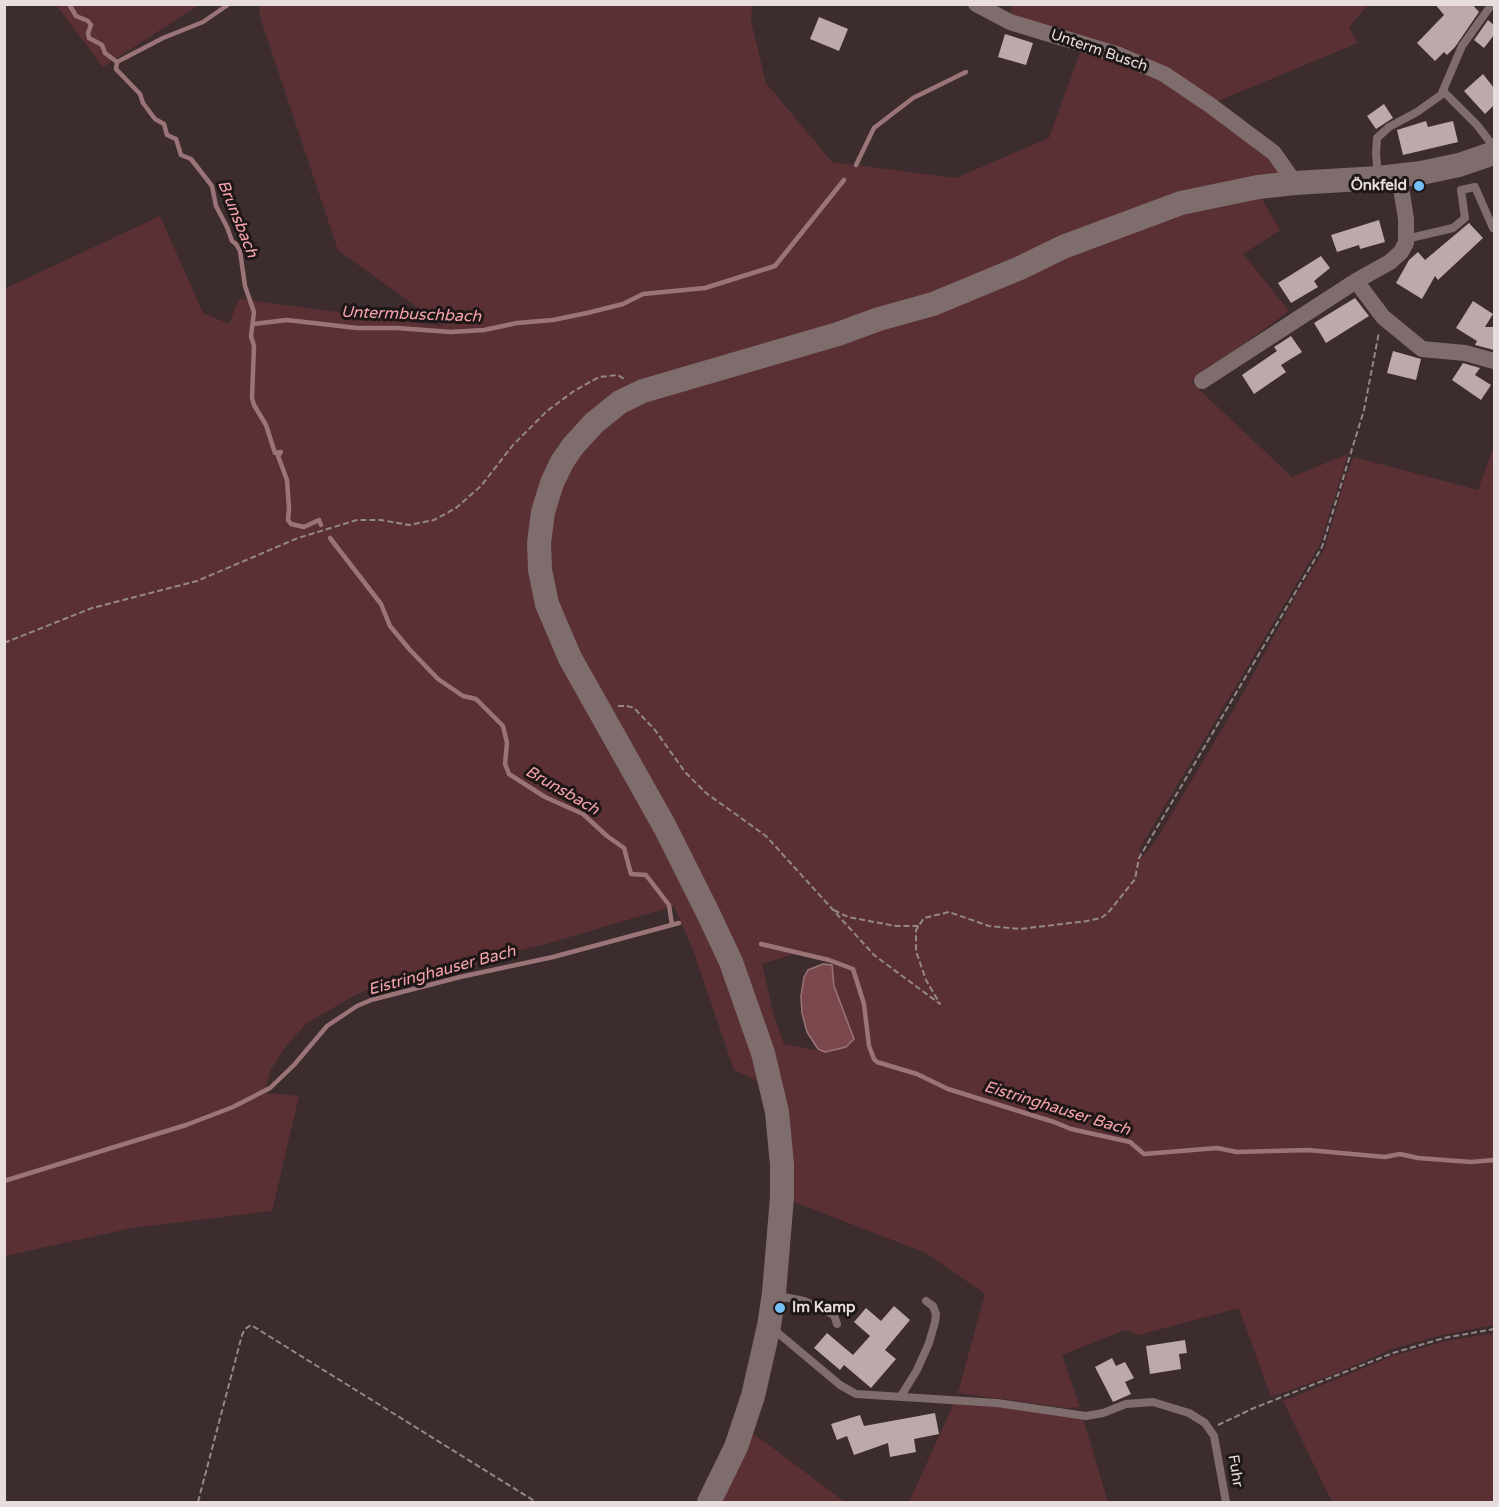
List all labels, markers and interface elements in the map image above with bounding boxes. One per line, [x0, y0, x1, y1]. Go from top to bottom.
street label: Unterm Busch [1048, 26, 1150, 76]
place label: Önkfeld [1351, 177, 1407, 195]
water label: Brunsbach [213, 178, 261, 260]
marker: Önkfeld [1412, 179, 1426, 193]
water label: Untermbuschbach [340, 303, 482, 327]
water label: Brunsbach [522, 762, 602, 820]
water label: Eistringhauser Bach [366, 942, 518, 1000]
water label: Eistringhauser Bach [982, 1078, 1132, 1140]
place label: Im Kamp [792, 1299, 856, 1317]
marker: Im Kamp [773, 1301, 787, 1315]
street label: Fuhr [1224, 1453, 1246, 1489]

